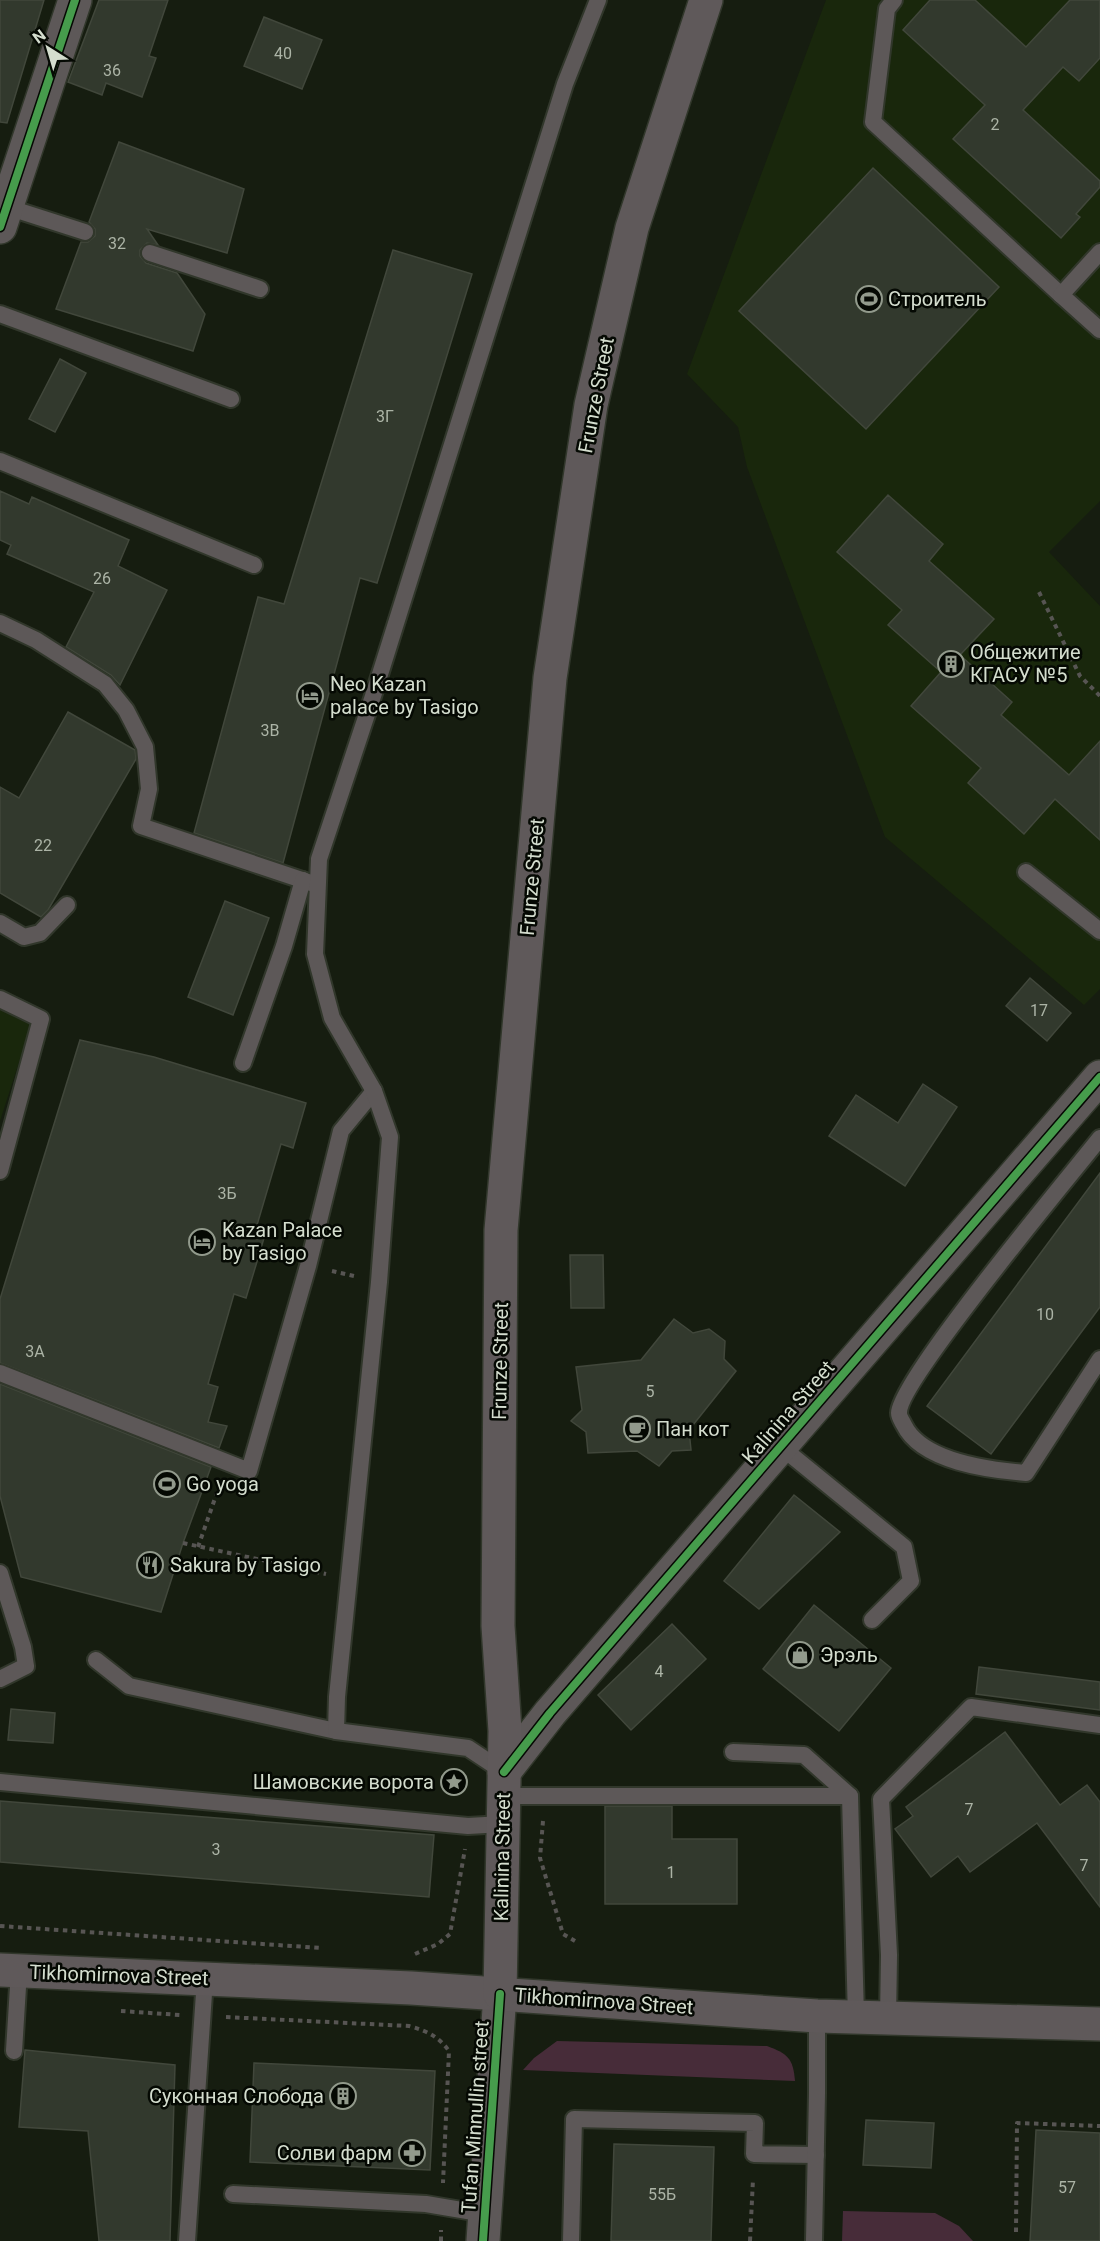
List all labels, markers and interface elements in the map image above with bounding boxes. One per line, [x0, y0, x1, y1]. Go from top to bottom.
north arrow [18, 18, 78, 78]
text: N [29, 25, 50, 47]
house number: 40 [274, 44, 292, 63]
house number: 36 [103, 61, 121, 80]
house number: 2 [991, 115, 1000, 134]
house number: 32 [108, 234, 126, 253]
sports icon: Строитель [854, 284, 884, 314]
place label: Строитель [888, 287, 987, 311]
street label: Frunze Street [573, 335, 619, 455]
house number: 3Г [376, 407, 394, 426]
house number: 26 [93, 569, 111, 588]
place label: Общежитие КГАСУ №5 [970, 640, 1081, 687]
building icon: Общежитие КГАСУ №5 [936, 649, 966, 679]
place label: Neo Kazan palace by Tasigo [330, 672, 479, 719]
hotel icon: Neo Kazan palace by Tasigo [295, 681, 325, 711]
house number: 3В [261, 721, 280, 740]
street label: Frunze Street [515, 817, 549, 937]
house number: 22 [34, 836, 52, 855]
house number: 17 [1030, 1001, 1048, 1020]
house number: 3Б [217, 1184, 237, 1203]
place label: Kazan Palace by Tasigo [222, 1218, 342, 1265]
hotel icon: Kazan Palace by Tasigo [187, 1227, 217, 1257]
street label: Frunze Street [487, 1302, 513, 1420]
house number: 10 [1036, 1305, 1054, 1324]
house number: 3А [25, 1342, 45, 1361]
street label: Kalinina Street [737, 1356, 839, 1468]
house number: 5 [646, 1382, 655, 1401]
cafe icon: Пан кот [622, 1414, 652, 1444]
place label: Пан кот [656, 1417, 729, 1441]
sports icon: Go yoga [152, 1469, 182, 1499]
place label: Go yoga [186, 1472, 259, 1496]
restaurant icon: Sakura by Tasigo [135, 1550, 165, 1580]
place label: Sakura by Tasigo [170, 1553, 321, 1577]
shop icon: Эрэль [785, 1640, 815, 1670]
place label: Эрэль [820, 1643, 878, 1667]
house number: 4 [655, 1662, 664, 1681]
place icon: Шамовские ворота [439, 1767, 469, 1797]
place label: Шамовские ворота [253, 1770, 434, 1794]
street label: Kalinina Street [489, 1792, 515, 1922]
house number: 7 [965, 1800, 974, 1819]
house number: 3 [212, 1840, 221, 1859]
house number: 7 [1080, 1856, 1089, 1875]
house number: 1 [667, 1863, 676, 1882]
street label: Tikhomirnova Street [29, 1960, 209, 1990]
street label: Tikhomirnova Street [514, 1983, 694, 2019]
street label: Tufan Minnullin street [456, 2020, 494, 2214]
building icon: Суконная Слобода [328, 2081, 358, 2111]
place label: Суконная Слобода [149, 2084, 324, 2108]
pharmacy icon: Солви фарм [397, 2138, 427, 2168]
place label: Солви фарм [277, 2141, 392, 2165]
house number: 57 [1058, 2178, 1076, 2197]
house number: 55Б [648, 2185, 676, 2204]

